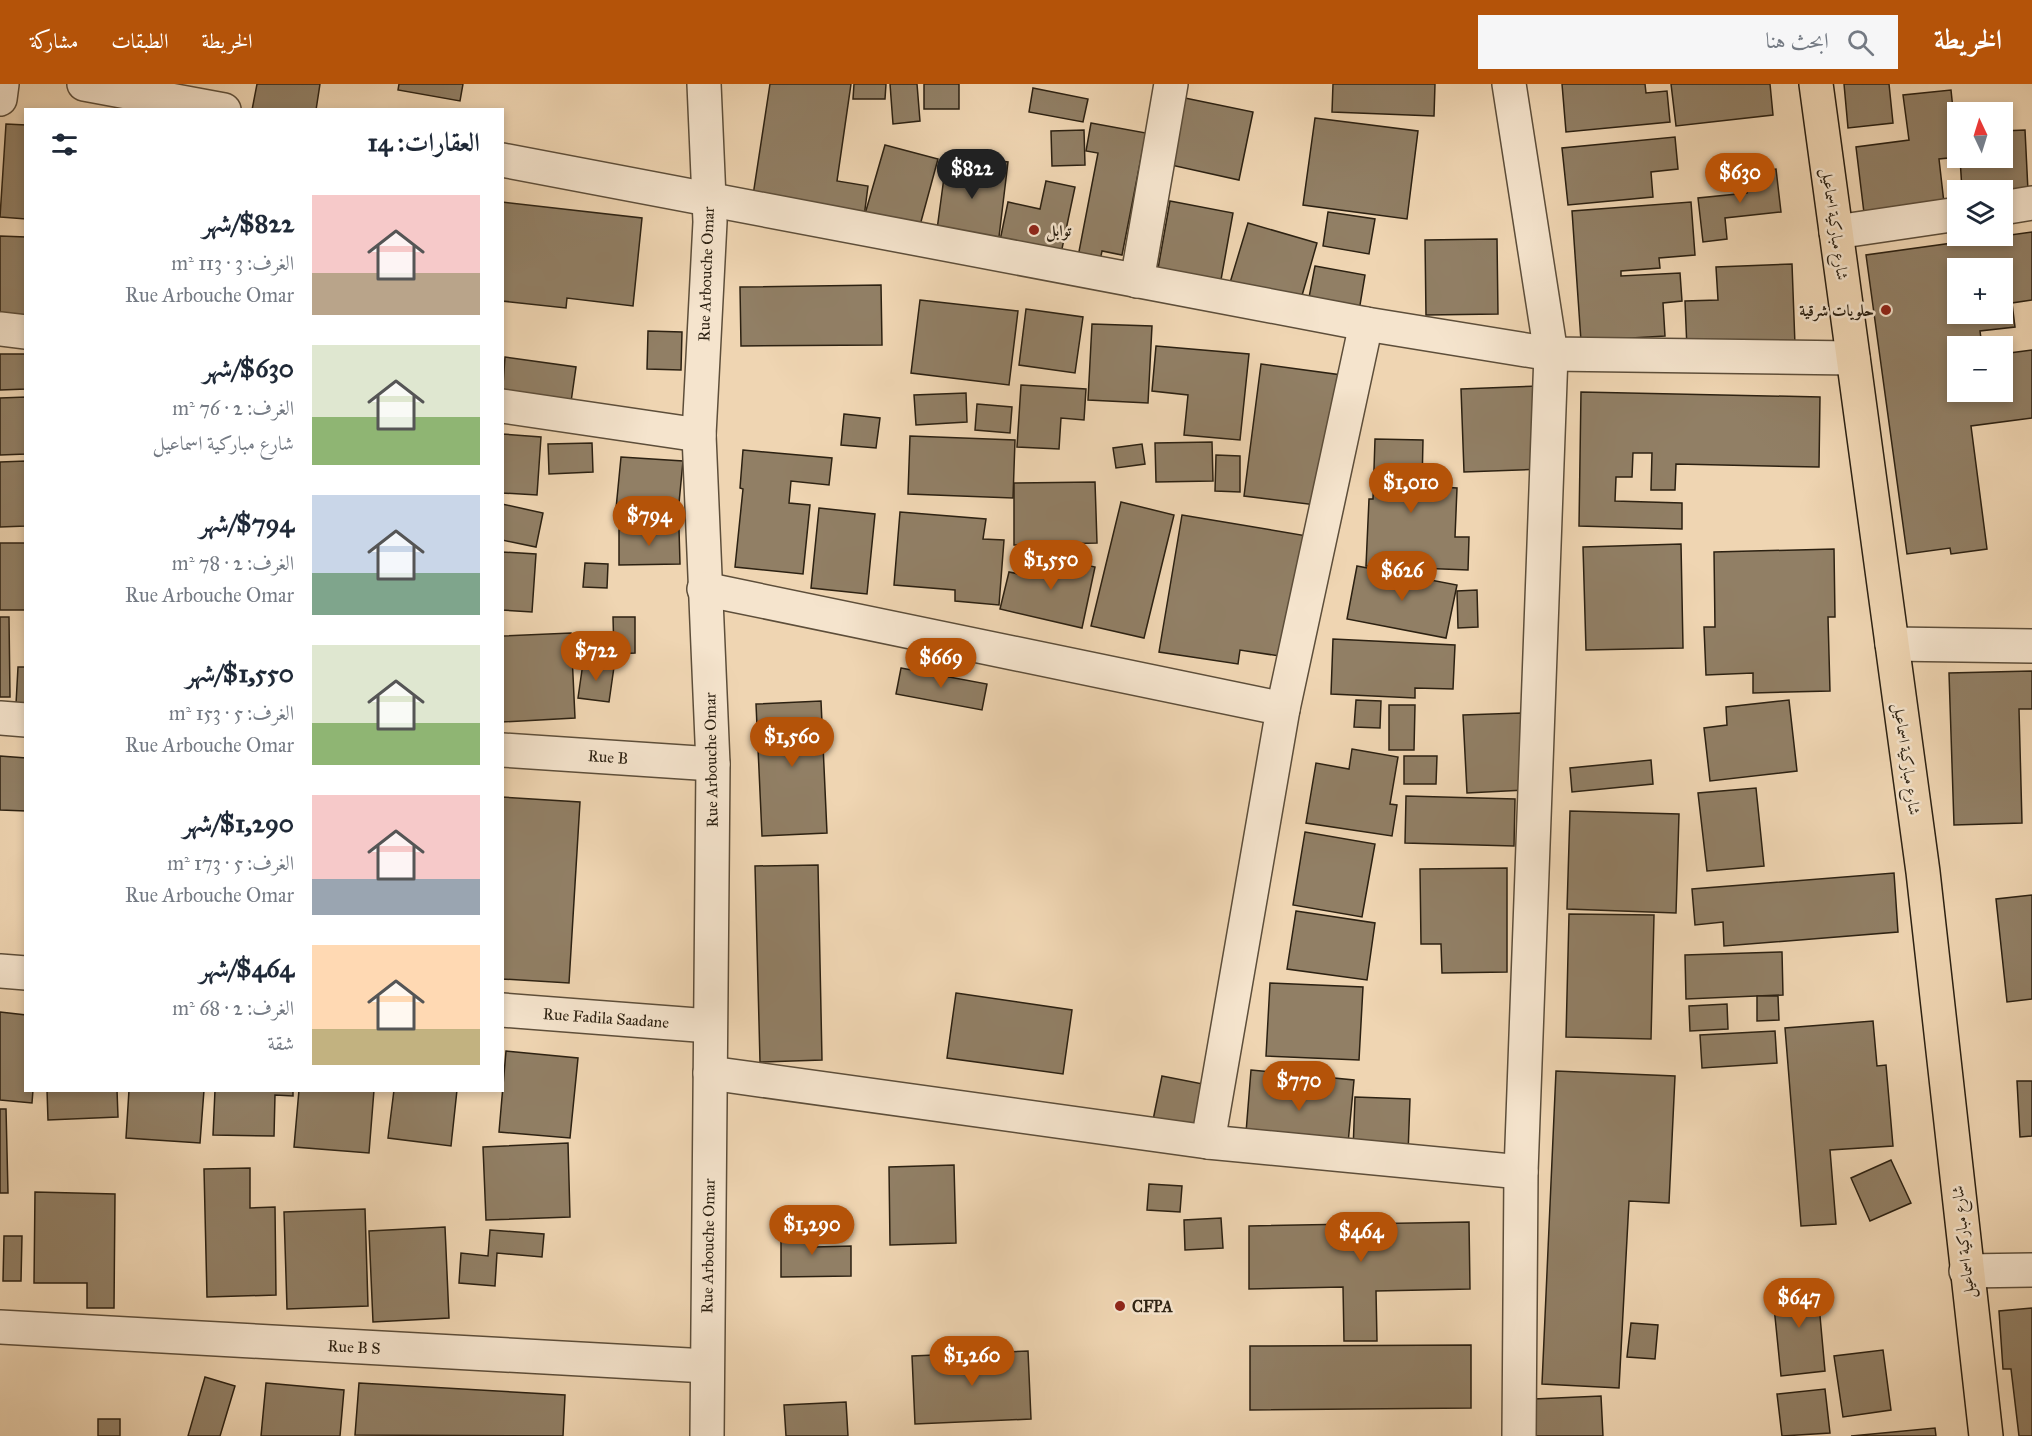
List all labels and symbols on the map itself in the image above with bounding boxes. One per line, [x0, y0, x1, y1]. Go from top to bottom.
north arrow [1947, 102, 2013, 168]
pin: $822 [936, 149, 1008, 200]
pin: $630 [1704, 153, 1776, 204]
street label: شارع مباركية اسماعيل [1814, 167, 1852, 282]
street label: Rue Arbouche Omar [694, 206, 718, 342]
place label: توابل [1046, 221, 1072, 242]
marker: توابل [1027, 223, 1041, 237]
place label: حلويات شرقية [1799, 301, 1874, 322]
marker: حلويات شرقية [1879, 303, 1893, 317]
pin: $1,010 [1362, 463, 1460, 514]
pin: $794 [613, 496, 685, 547]
pin: $1,550 [1002, 540, 1100, 591]
pin: $626 [1366, 551, 1438, 602]
pin: $722 [560, 631, 632, 682]
pin: $669 [905, 638, 977, 689]
street label: Rue Arbouche Omar [700, 692, 722, 828]
street label: شارع مباركية اسماعيل [1886, 702, 1924, 817]
pin: $1,560 [743, 717, 841, 768]
street label: Rue B [587, 746, 629, 768]
street label: Rue Fadila Saadane [542, 1004, 670, 1032]
pin: $770 [1263, 1061, 1335, 1112]
street label: Rue Arbouche Omar [697, 1178, 719, 1314]
street label: شارع مباركية اسماعيل [1948, 1184, 1982, 1299]
pin: $1,290 [763, 1205, 861, 1256]
pin: $464 [1325, 1212, 1397, 1263]
pin: $647 [1763, 1278, 1835, 1329]
place label: CFPA [1132, 1297, 1173, 1316]
marker: CFPA [1113, 1299, 1127, 1313]
street label: Rue B S [327, 1336, 381, 1358]
pin: $1,260 [923, 1336, 1021, 1387]

